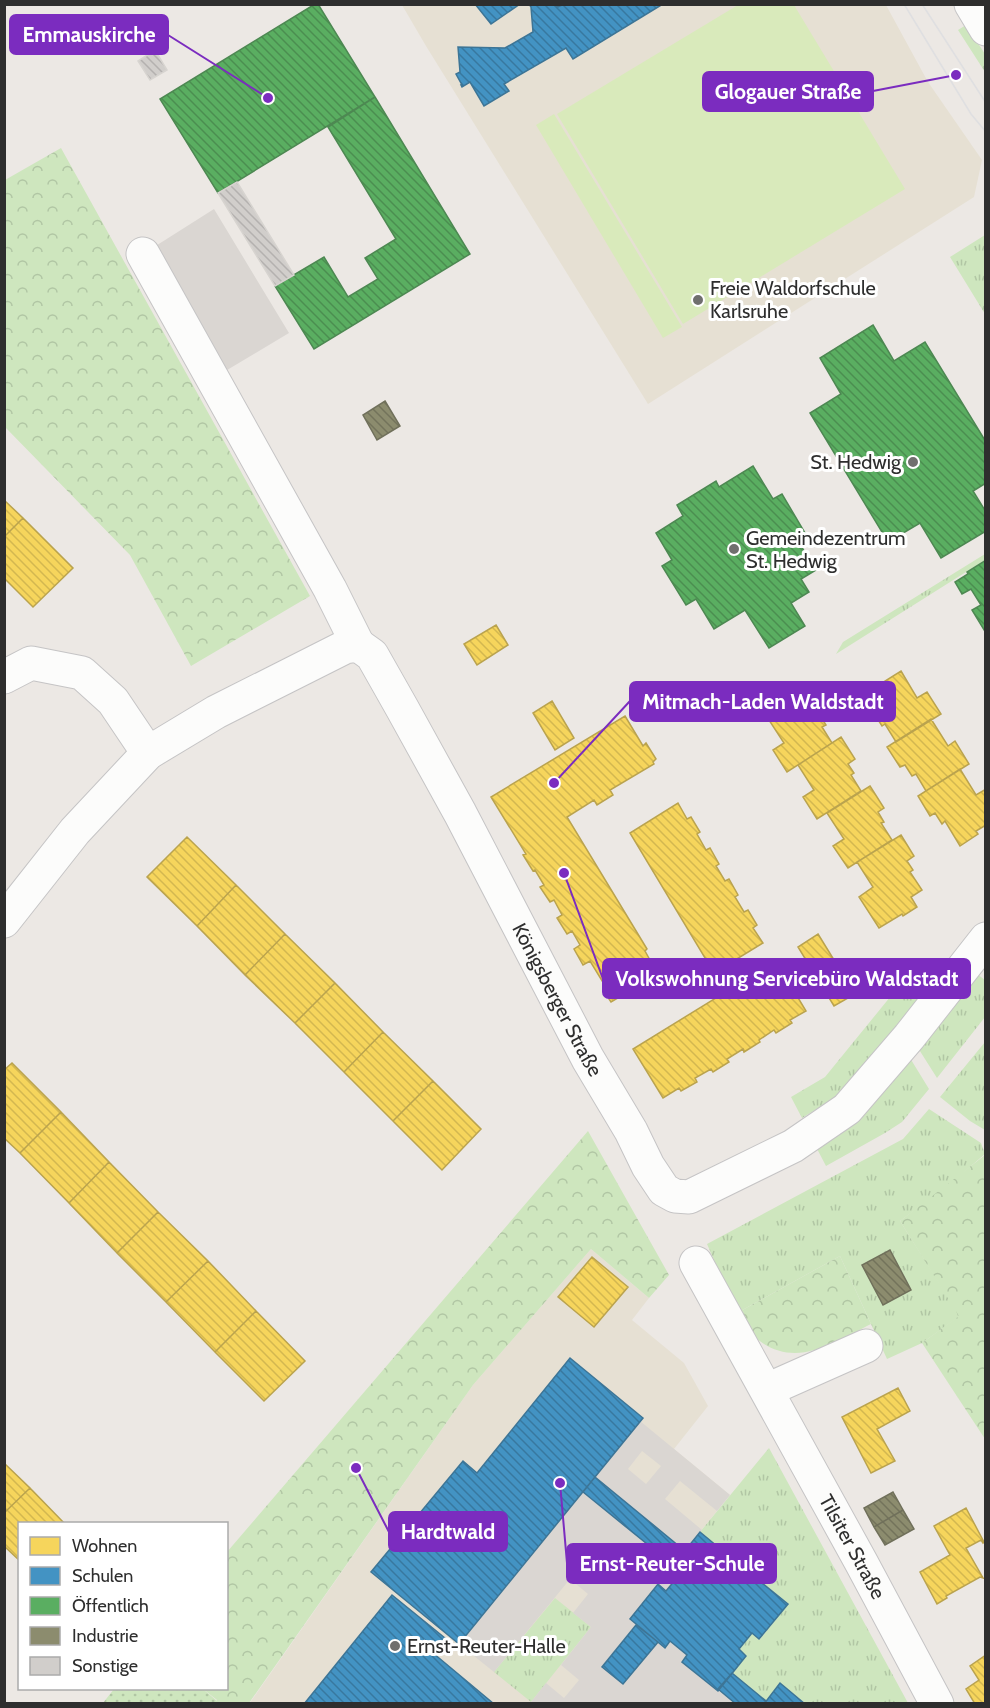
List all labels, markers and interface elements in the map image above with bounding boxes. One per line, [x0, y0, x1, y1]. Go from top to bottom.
callout: Emmauskirche [10, 15, 168, 54]
text: Emmauskirche [22, 22, 156, 47]
callout: Glogauer Straße [703, 72, 873, 111]
text: Glogauer Straße [715, 79, 861, 104]
place label: Freie Waldorfschule Karlsruhe [710, 276, 876, 323]
marker: Freie Waldorfschule Karlsruhe [691, 293, 705, 307]
place label: St. Hedwig [810, 450, 902, 474]
marker: St. Hedwig [906, 455, 920, 469]
place label: Gemeindezentrum St. Hedwig [746, 526, 906, 573]
marker: Gemeindezentrum St. Hedwig [727, 542, 741, 556]
callout: Mitmach-Laden Waldstadt [630, 682, 895, 721]
text: Mitmach-Laden Waldstadt [642, 689, 884, 714]
street label: Königsberger Straße [507, 919, 608, 1081]
callout: Volkswohnung Servicebüro Waldstadt [603, 959, 970, 998]
text: Volkswohnung Servicebüro Waldstadt [616, 966, 958, 991]
street label: Tilsiter Straße [814, 1490, 891, 1603]
callout: Hardtwald [389, 1512, 507, 1551]
text: Hardtwald [401, 1519, 495, 1544]
legend [18, 1522, 228, 1690]
text: Wohnen [72, 1535, 137, 1557]
callout: Ernst-Reuter-Schule [567, 1544, 776, 1583]
text: Ernst-Reuter-Schule [579, 1551, 765, 1576]
text: Schulen [72, 1565, 133, 1587]
text: Öffentlich [72, 1595, 149, 1617]
text: Industrie [72, 1625, 138, 1647]
place label: Ernst-Reuter-Halle [407, 1634, 566, 1658]
marker: Ernst-Reuter-Halle [388, 1639, 402, 1653]
text: Sonstige [72, 1655, 138, 1677]

